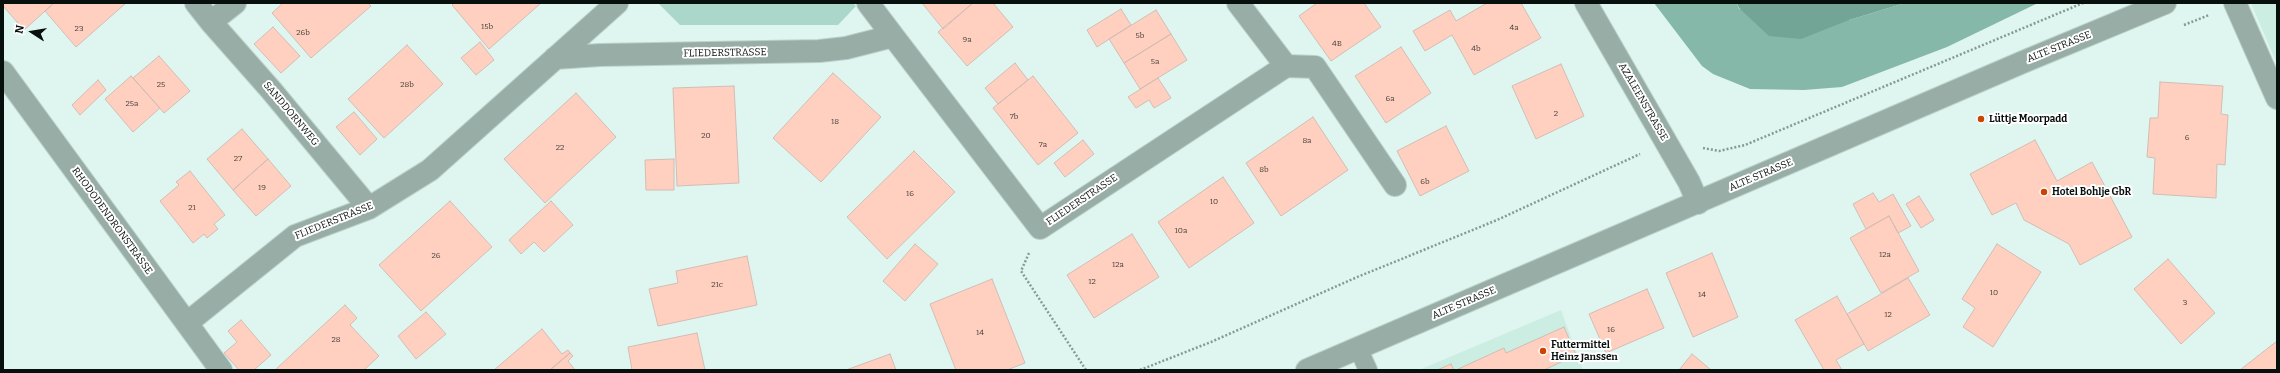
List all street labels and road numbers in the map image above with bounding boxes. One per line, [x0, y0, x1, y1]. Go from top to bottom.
street label: ALTE STRASSE [2025, 29, 2093, 65]
street label: FLIEDERSTRASSE [683, 46, 767, 60]
street label: AZALEENSTRASSE [1616, 61, 1670, 143]
street label: SANDDORNWEG [261, 80, 321, 148]
street label: ALTE STRASSE [1727, 156, 1795, 194]
street label: RHODODENDRONSTRASSE [69, 165, 155, 277]
street label: FLIEDERSTRASSE [1044, 172, 1120, 228]
street label: FLIEDERSTRASSE [293, 200, 375, 242]
street label: ALTE STRASSE [1430, 284, 1498, 322]

